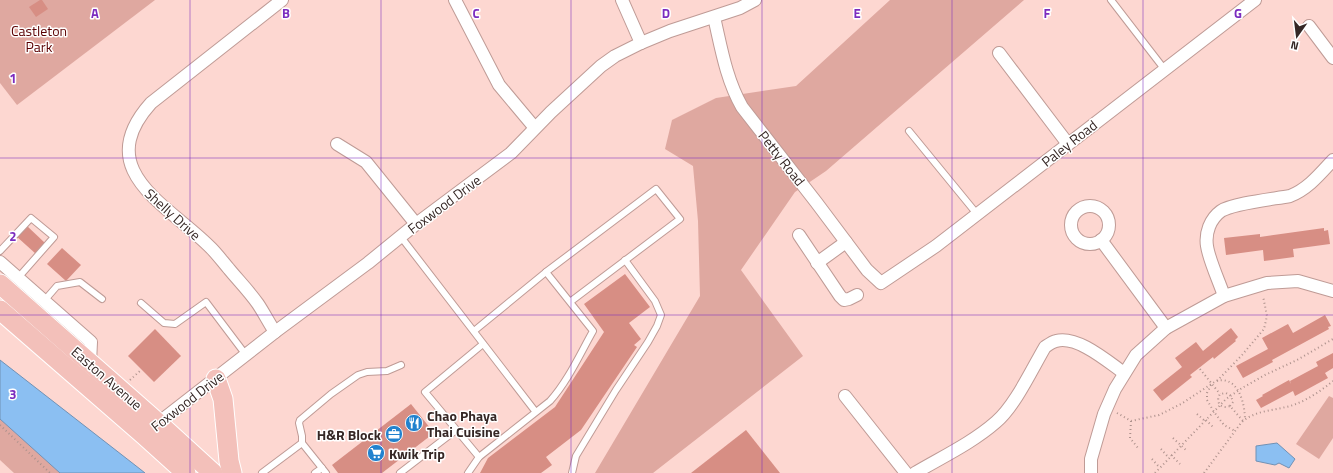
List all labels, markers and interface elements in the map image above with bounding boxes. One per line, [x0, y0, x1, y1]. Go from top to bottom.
text: A [91, 3, 99, 23]
text: B [282, 3, 290, 23]
text: C [472, 3, 480, 23]
text: D [662, 3, 670, 23]
text: E [853, 3, 861, 23]
text: F [1044, 3, 1051, 23]
text: G [1234, 3, 1242, 23]
north arrow [1277, 16, 1317, 56]
park label: Castleton Park [11, 20, 67, 57]
text: N [1289, 37, 1300, 54]
text: 1 [9, 68, 17, 88]
street label: Paley Road [1037, 115, 1101, 171]
street label: Petty Road [754, 126, 810, 190]
street label: Foxwood Drive [403, 169, 485, 239]
street label: Shelly Drive [140, 183, 206, 245]
text: 2 [9, 226, 17, 246]
street label: Easton Avenue [67, 341, 147, 415]
street label: Foxwood Drive [146, 366, 228, 436]
text: 3 [9, 384, 17, 404]
place label: Chao Phaya Thai Cuisine [427, 405, 500, 442]
restaurant icon: Chao Phaya Thai Cuisine [404, 413, 424, 433]
place label: H&R Block [317, 424, 382, 445]
office icon: H&R Block [384, 424, 404, 444]
supermarket icon: Kwik Trip [366, 443, 386, 463]
place label: Kwik Trip [389, 443, 445, 464]

